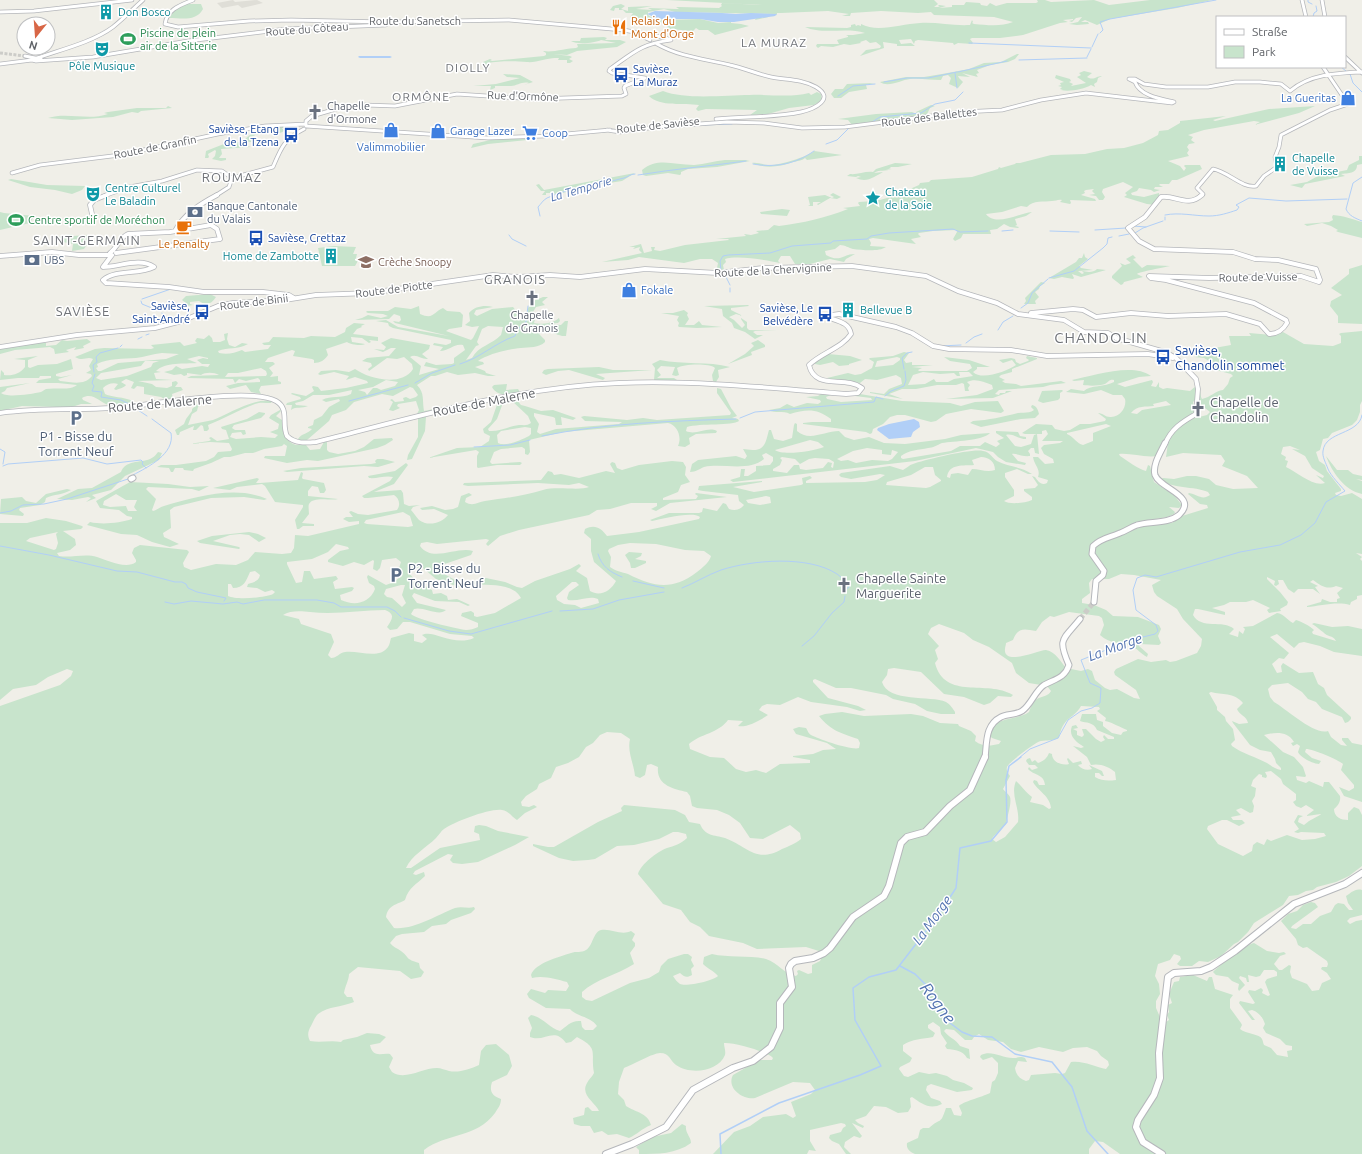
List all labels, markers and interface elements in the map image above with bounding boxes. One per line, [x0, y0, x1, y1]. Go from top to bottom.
building icon: Don Bosco [97, 3, 115, 21]
place label: Don Bosco [118, 6, 171, 18]
street label: Route du Sanetsch [369, 15, 461, 27]
place label: Relais du Mont d'Orge [631, 15, 694, 40]
north arrow [16, 16, 56, 56]
legend [1216, 16, 1346, 68]
restaurant icon: Relais du Mont d'Orge [610, 18, 628, 36]
street label: Route du Côteau [265, 20, 349, 38]
text: Straße [1252, 25, 1288, 38]
place label: Piscine de plein air de la Sitterie [140, 27, 217, 52]
sports icon: Piscine de plein air de la Sitterie [119, 30, 137, 48]
district label: LA MURAZ [741, 36, 807, 49]
text: N [27, 39, 39, 53]
theatre icon: Pôle Musique [93, 40, 111, 58]
text: Park [1252, 45, 1276, 58]
place label: Pôle Musique [69, 60, 135, 72]
district label: DIOLLY [446, 61, 490, 74]
place label: Savièse, La Muraz [633, 63, 678, 88]
bus stop icon: Savièse, La Muraz [612, 66, 630, 84]
street label: Rue d'Ormône [487, 89, 559, 103]
shop icon: La Gueritas [1339, 89, 1357, 107]
district label: ORMÔNE [392, 90, 450, 103]
place label: La Gueritas [1281, 92, 1336, 104]
place label: Chapelle d'Ormone [327, 100, 377, 125]
church icon: Chapelle d'Ormone [306, 103, 324, 121]
street label: Route des Ballettes [881, 105, 978, 129]
street label: Route de Savièse [616, 115, 700, 135]
shop icon: Valimmobilier [382, 121, 400, 139]
shop icon: Garage Lazer [429, 122, 447, 140]
place label: Savièse, Etang de la Tzena [209, 123, 279, 148]
supermarket icon: Coop [521, 124, 539, 142]
place label: Garage Lazer [450, 125, 515, 137]
bus stop icon: Savièse, Etang de la Tzena [282, 126, 300, 144]
place label: Coop [542, 127, 568, 139]
street label: Route de Granfin [113, 133, 197, 161]
place label: Valimmobilier [357, 141, 426, 153]
place label: Chapelle de Vuisse [1292, 152, 1338, 177]
building icon: Chapelle de Vuisse [1271, 155, 1289, 173]
district label: ROUMAZ [202, 170, 262, 184]
water label: La Temporie [549, 174, 613, 203]
place label: Centre Culturel Le Baladin [105, 182, 181, 207]
theatre icon: Centre Culturel Le Baladin [84, 185, 102, 203]
place label: Chateau de la Soie [885, 186, 932, 211]
place icon: Chateau de la Soie [864, 189, 882, 207]
place label: Banque Cantonale du Valais [207, 200, 298, 225]
bank icon: Banque Cantonale du Valais [186, 203, 204, 221]
sports icon: Centre sportif de Moréchon [7, 211, 25, 229]
place label: Centre sportif de Moréchon [28, 214, 165, 226]
cafe icon: Le Penalty [175, 218, 193, 236]
bus stop icon: Savièse, Crettaz [247, 229, 265, 247]
place label: Savièse, Crettaz [268, 232, 346, 244]
district label: SAINT-GERMAIN [33, 233, 141, 247]
place label: Le Penalty [158, 238, 210, 250]
building icon: Home de Zambotte [322, 247, 340, 265]
place label: Home de Zambotte [223, 250, 319, 262]
bank icon: UBS [23, 251, 41, 269]
school or university icon: Crèche Snoopy [357, 253, 375, 271]
place label: UBS [44, 254, 64, 266]
place label: Crèche Snoopy [378, 256, 452, 268]
street label: Route de la Chervignine [714, 261, 832, 279]
street label: Route de Vuisse [1218, 270, 1298, 284]
district label: GRANOIS [484, 272, 546, 286]
street label: Route de Piotte [355, 278, 433, 300]
shop icon: Fokale [620, 281, 638, 299]
place label: Fokale [641, 284, 673, 296]
church icon: Chapelle de Granois [523, 289, 541, 307]
street label: Route de Binii [219, 292, 289, 312]
place label: Savièse, Saint-André [132, 300, 190, 325]
building icon: Bellevue B [839, 301, 857, 319]
place label: Savièse, Le Belvédère [760, 302, 813, 327]
district label: SAVIÈSE [56, 303, 110, 318]
bus stop icon: Savièse, Saint-André [193, 303, 211, 321]
place label: Bellevue B [860, 304, 912, 316]
bus stop icon: Savièse, Le Belvédère [816, 305, 834, 323]
place label: Chapelle de Granois [506, 309, 558, 334]
district label: CHANDOLIN [1054, 329, 1148, 346]
place label: Savièse, Chandolin sommet [1175, 343, 1285, 372]
bus stop icon: Savièse, Chandolin sommet [1154, 348, 1172, 366]
street label: Route de Malerne [432, 385, 536, 419]
street label: Route de Malerne [107, 391, 213, 415]
place label: Chapelle de Chandolin [1210, 395, 1279, 424]
church icon: Chapelle de Chandolin [1189, 400, 1207, 418]
parking icon: P1 - Bisse du Torrent Neuf [67, 409, 85, 427]
place label: P1 - Bisse du Torrent Neuf [38, 429, 114, 458]
place label: P2 - Bisse du Torrent Neuf [408, 561, 484, 590]
parking icon: P2 - Bisse du Torrent Neuf [387, 566, 405, 584]
place label: Chapelle Sainte Marguerite [856, 571, 946, 600]
church icon: Chapelle Sainte Marguerite [835, 576, 853, 594]
water label: La Morge [1086, 630, 1144, 664]
water label: La Morge [909, 892, 955, 948]
water label: Rogne [917, 978, 960, 1027]

